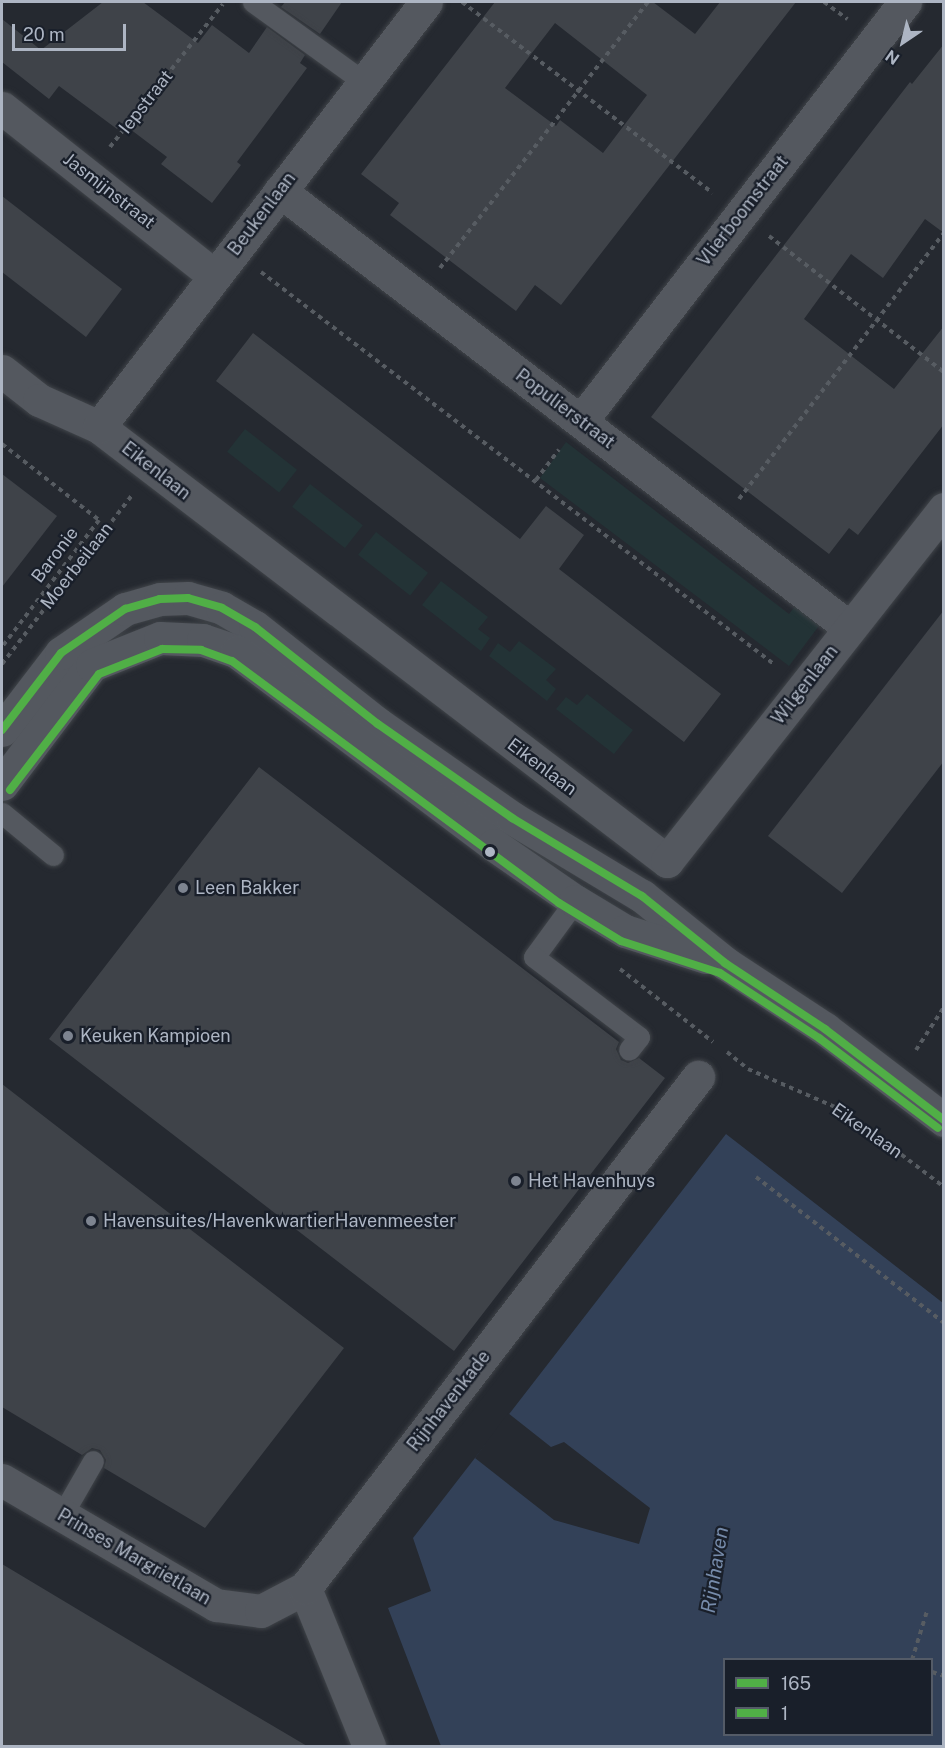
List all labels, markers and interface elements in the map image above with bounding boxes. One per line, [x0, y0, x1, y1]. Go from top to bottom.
scale bar [15, 12, 129, 50]
north arrow [873, 12, 933, 72]
text: 20 m [23, 24, 65, 45]
text: N [882, 46, 903, 69]
street label: Iepstraat [114, 66, 178, 138]
street label: Jasmijnstraat [59, 149, 159, 233]
street label: Vlierboomstraat [693, 151, 793, 271]
street label: Beukenlaan [224, 168, 300, 260]
street label: Populierstraat [511, 365, 619, 453]
street label: Eikenlaan [117, 437, 195, 505]
street label: Moerbeilaan [36, 518, 118, 614]
street label: Baronie [27, 523, 83, 587]
street label: Wilgenlaan [767, 641, 843, 729]
street label: Eikenlaan [503, 734, 581, 800]
unlabelled marker [484, 846, 496, 858]
place label: Leen Bakker [195, 877, 299, 899]
marker: Leen Bakker [176, 881, 190, 895]
place label: Keuken Kampioen [80, 1025, 231, 1047]
marker: Keuken Kampioen [61, 1029, 75, 1043]
street label: Eikenlaan [827, 1099, 907, 1163]
place label: Het Havenhuys [528, 1170, 655, 1192]
marker: Het Havenhuys [509, 1174, 523, 1188]
place label: Havensuites/HavenkwartierHavenmeester [103, 1210, 456, 1232]
marker: Havensuites/HavenkwartierHavenmeester [84, 1214, 98, 1228]
street label: Rijnhavenkade [403, 1346, 495, 1456]
street label: Prinses Margrietlaan [53, 1504, 215, 1610]
water label: Rijnhaven [696, 1525, 734, 1615]
legend [723, 1658, 933, 1736]
text: 165 [781, 1673, 811, 1694]
text: 1 [781, 1703, 788, 1724]

